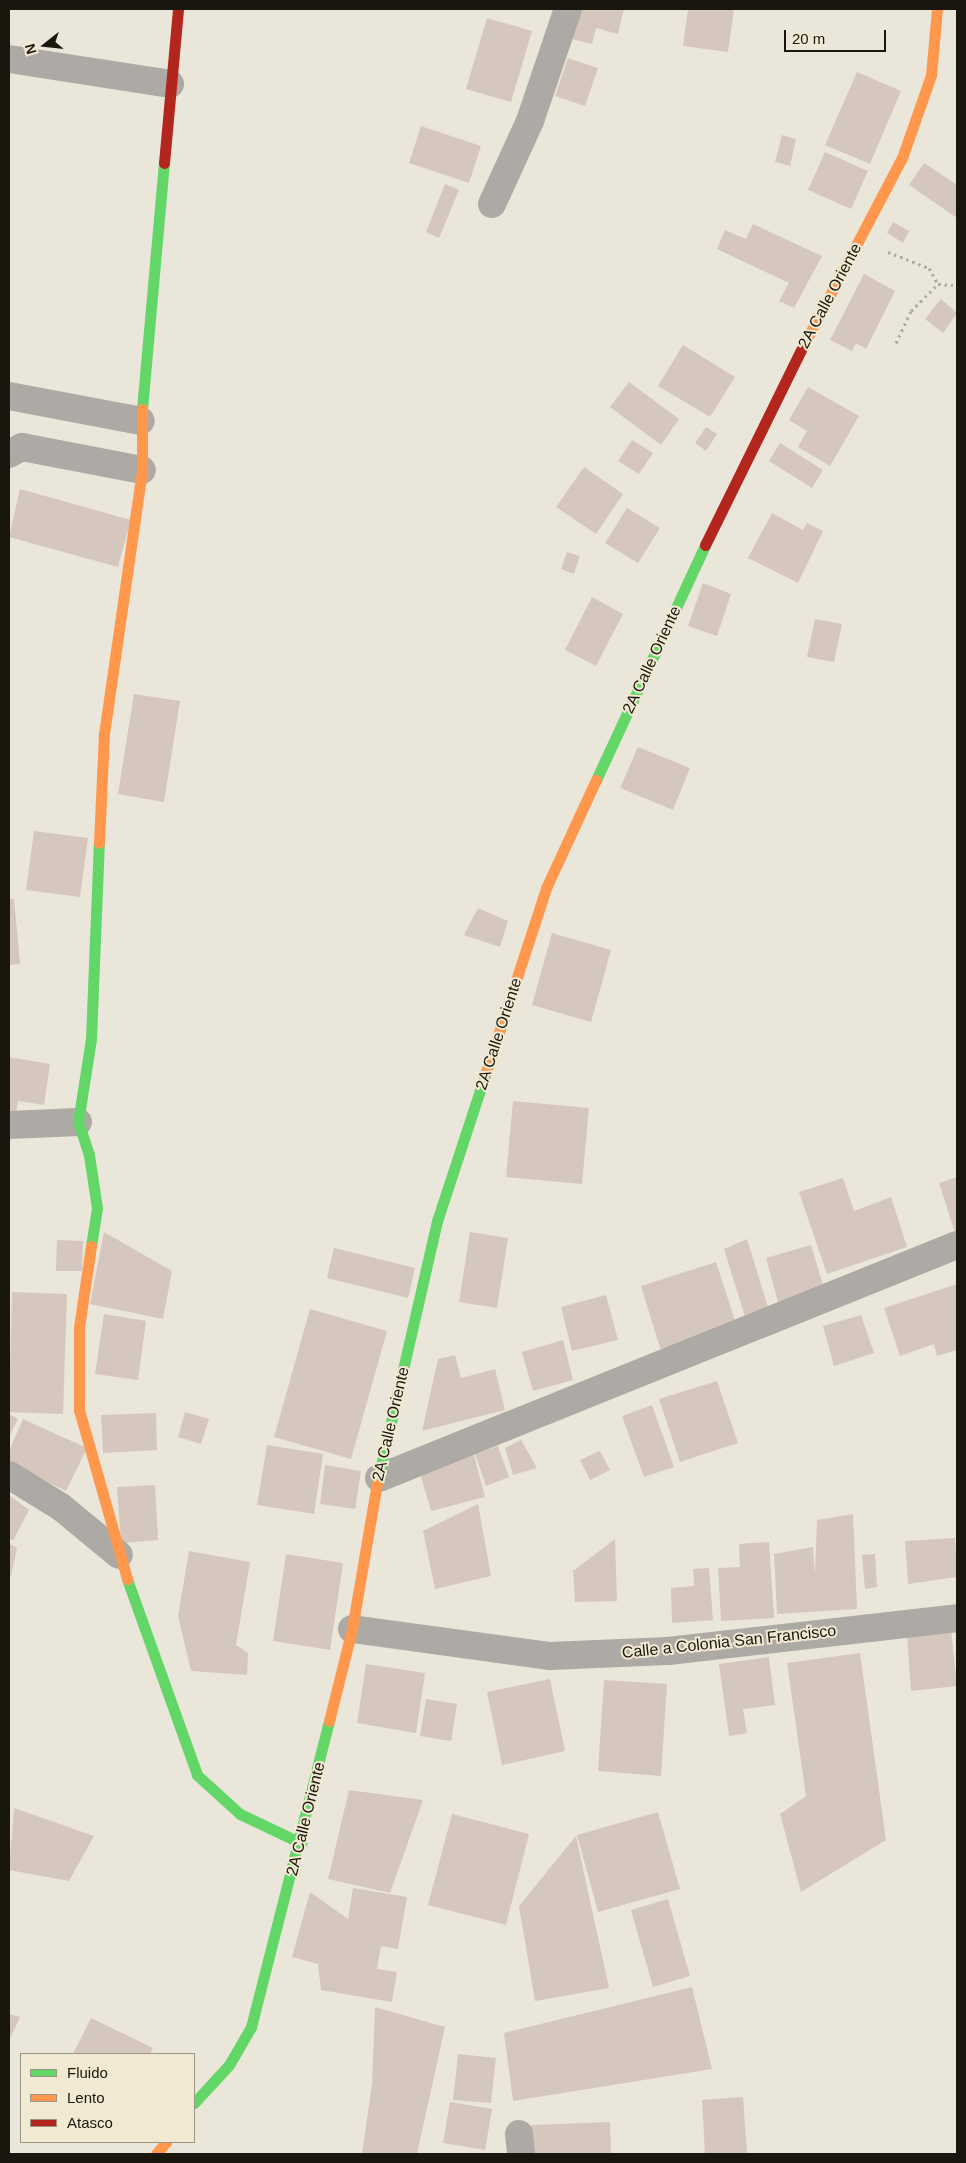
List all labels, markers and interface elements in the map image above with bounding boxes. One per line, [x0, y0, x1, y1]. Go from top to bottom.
north arrow [20, 20, 70, 70]
scale bar [786, 20, 888, 52]
text: 20 m [792, 30, 825, 47]
text: N [21, 42, 40, 56]
street label: 2A Calle Oriente [794, 240, 866, 352]
street label: 2A Calle Oriente [618, 603, 686, 717]
street label: 2A Calle Oriente [472, 975, 526, 1093]
street label: 2A Calle Oriente [368, 1365, 414, 1483]
street label: Calle a Colonia San Francisco [621, 1621, 837, 1663]
street label: 2A Calle Oriente [282, 1760, 330, 1878]
legend [20, 2053, 195, 2143]
text: Fluido [67, 2064, 108, 2081]
text: Lento [67, 2089, 105, 2106]
text: Atasco [67, 2114, 113, 2131]

